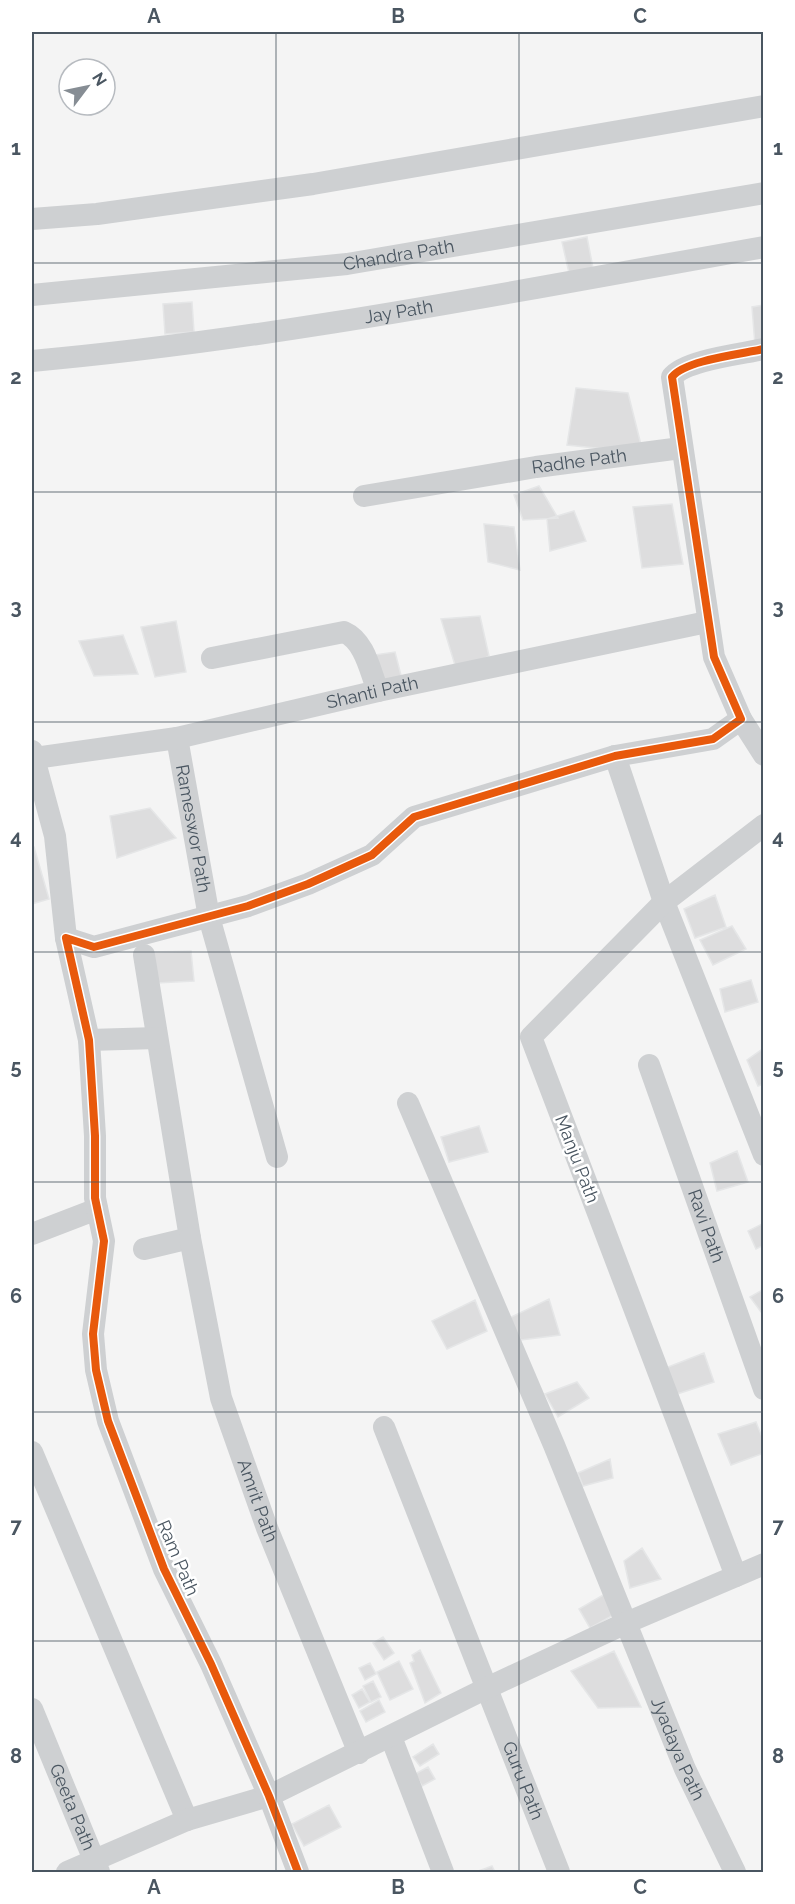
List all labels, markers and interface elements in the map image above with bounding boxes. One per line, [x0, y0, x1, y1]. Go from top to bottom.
text: A [147, 4, 161, 28]
text: B [391, 4, 405, 28]
text: C [633, 4, 647, 28]
north arrow [57, 57, 117, 117]
text: N [88, 69, 111, 90]
text: 1 [11, 136, 21, 160]
text: 1 [773, 136, 783, 160]
street label: Chandra Path [341, 235, 456, 274]
street label: Jay Path [363, 295, 434, 327]
text: 2 [10, 365, 22, 389]
text: 2 [772, 365, 784, 389]
street label: Radhe Path [530, 444, 628, 477]
text: 3 [10, 595, 22, 619]
text: 3 [772, 595, 784, 619]
street label: Shanti Path [324, 672, 420, 713]
street label: Rameswor Path [172, 763, 215, 894]
text: 4 [10, 825, 22, 849]
text: 4 [772, 825, 784, 849]
text: 5 [10, 1055, 22, 1079]
text: 5 [772, 1055, 784, 1079]
street label: Manju Path [551, 1112, 604, 1206]
street label: Ravi Path [684, 1186, 729, 1266]
text: 6 [10, 1284, 22, 1308]
text: 6 [772, 1284, 784, 1308]
street label: Amrit Path [233, 1456, 283, 1545]
text: 7 [10, 1514, 22, 1538]
text: 7 [772, 1514, 784, 1538]
street label: Ram Path [153, 1517, 204, 1599]
street label: Jyadaya Path [647, 1694, 710, 1804]
street label: Guru Path [499, 1738, 548, 1823]
text: 8 [10, 1744, 22, 1768]
text: 8 [772, 1744, 784, 1768]
street label: Geeta Path [46, 1760, 100, 1853]
text: A [147, 1875, 161, 1899]
text: B [391, 1875, 405, 1899]
text: C [633, 1875, 647, 1899]

